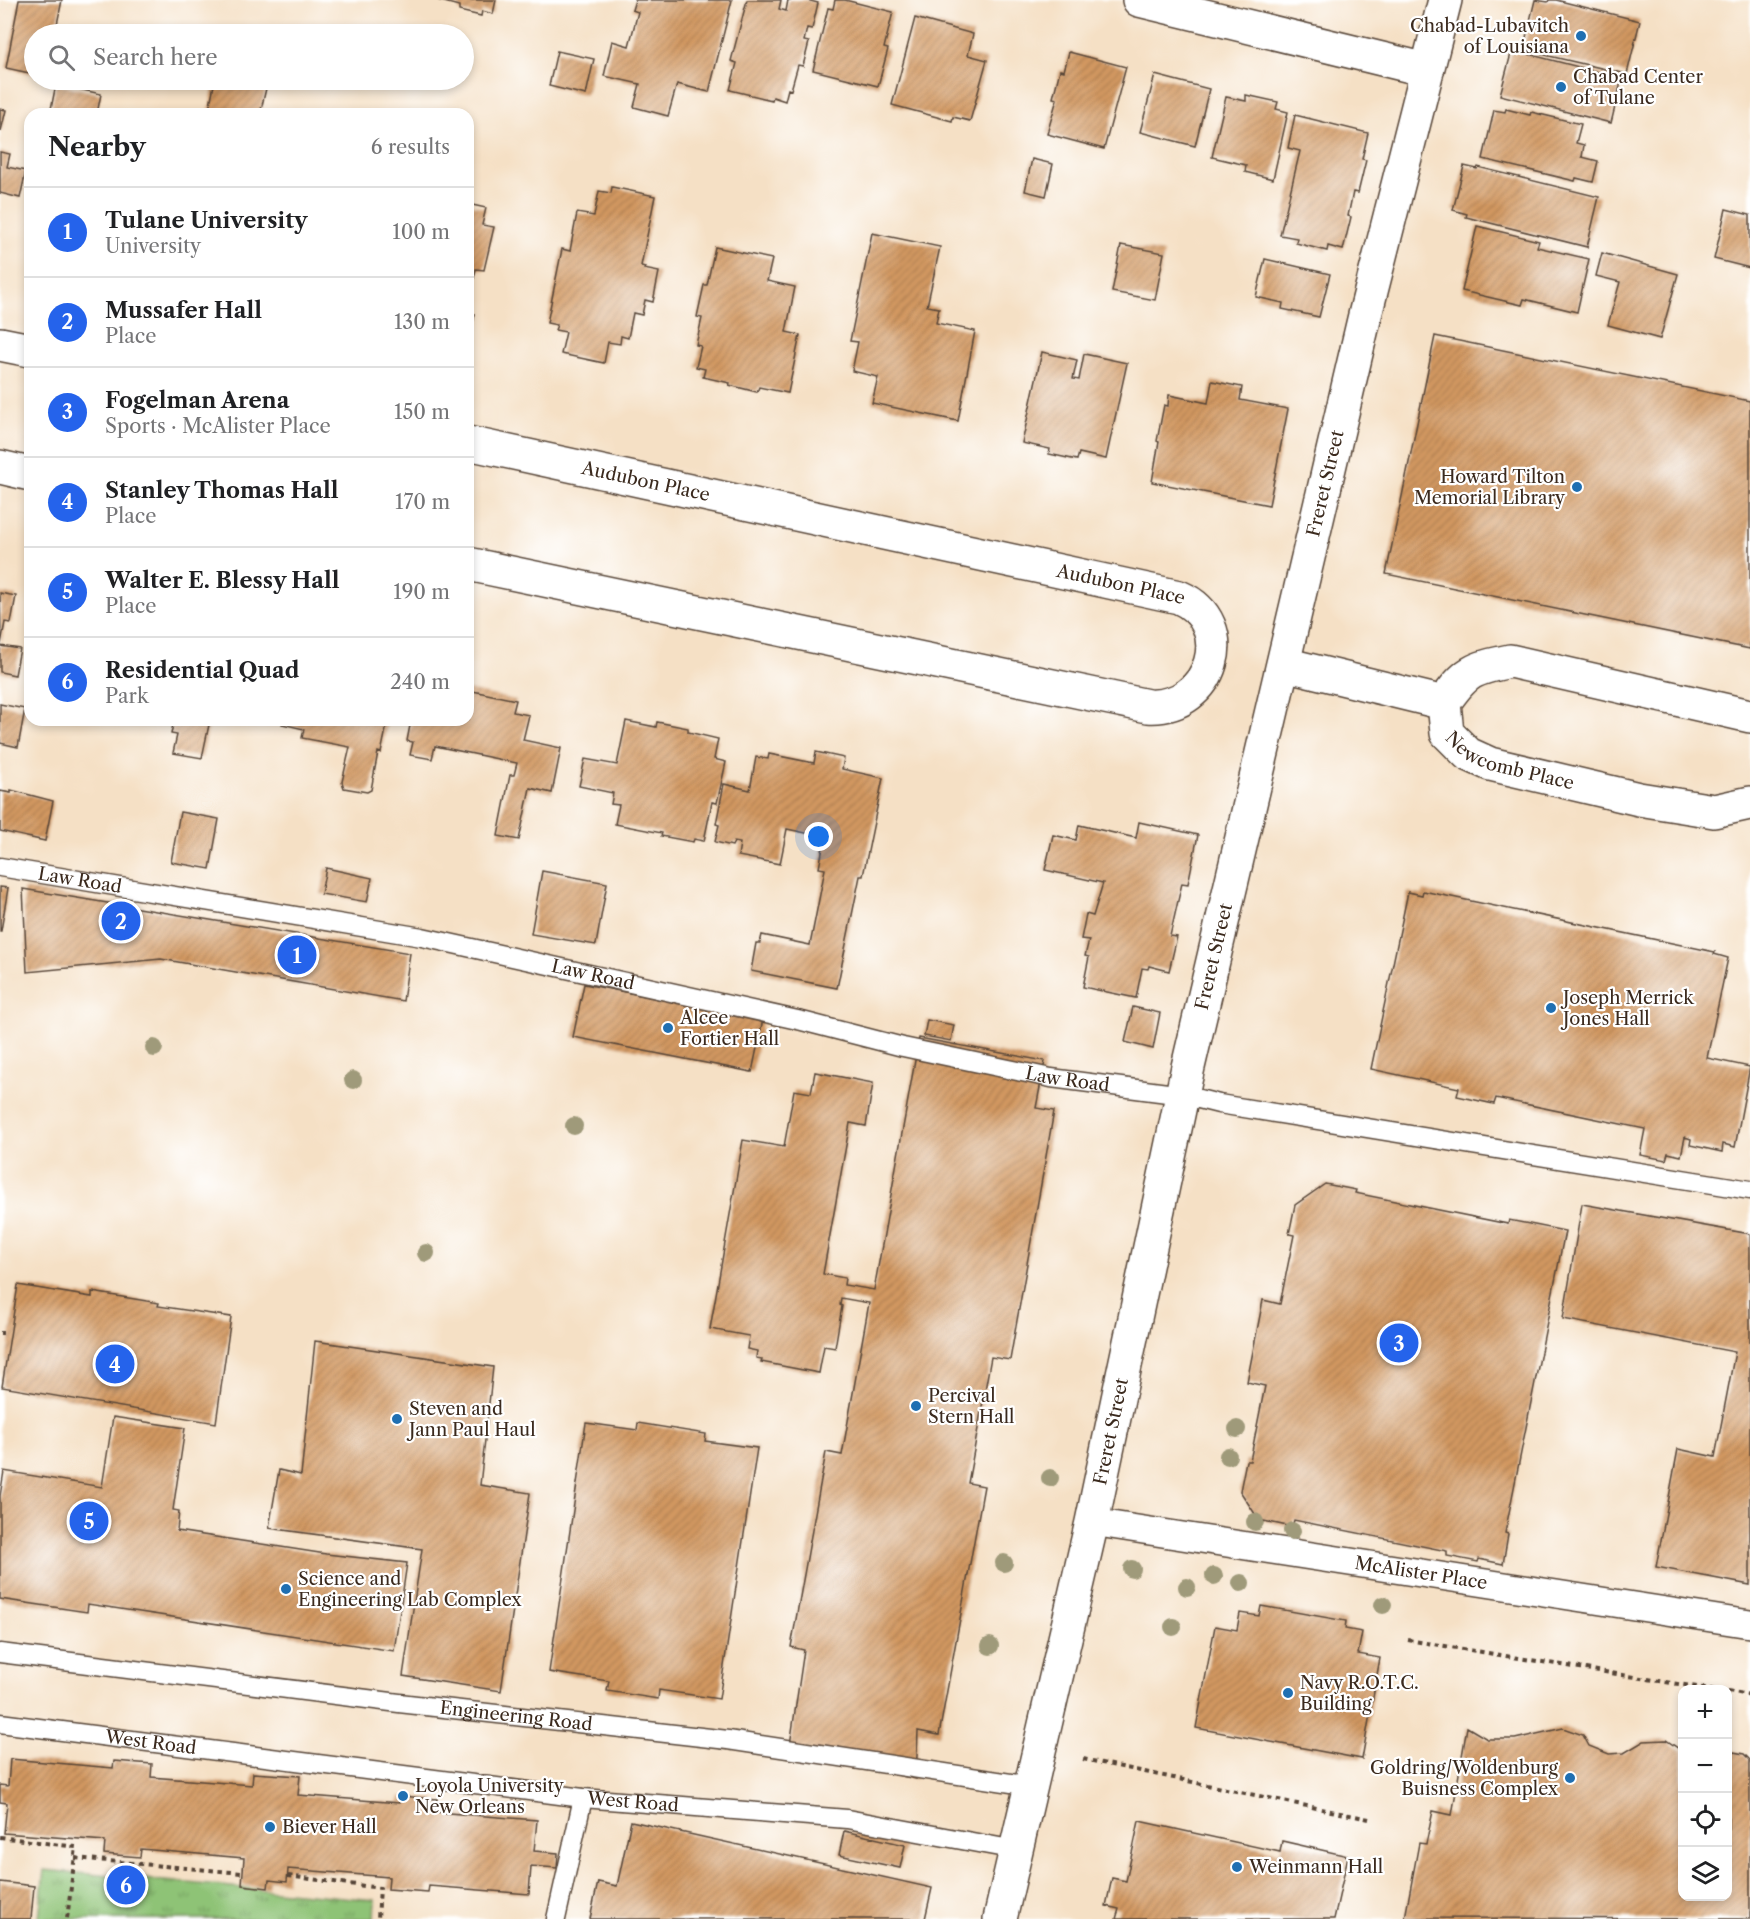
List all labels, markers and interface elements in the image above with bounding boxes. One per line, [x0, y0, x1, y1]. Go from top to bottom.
place label: Chabad-Lubavitch of Louisiana [1410, 15, 1569, 58]
search box [24, 24, 474, 90]
marker: Chabad-Lubavitch of Louisiana [1574, 29, 1588, 43]
icon: search [45, 41, 78, 74]
text: Search here [93, 44, 218, 71]
place label: Chabad Center of Tulane [1573, 66, 1703, 109]
marker: Chabad Center of Tulane [1554, 80, 1568, 94]
text: Nearby [48, 131, 146, 163]
text: 6 results [371, 135, 450, 159]
text: Tulane University [105, 207, 308, 234]
text: 1 [63, 220, 72, 244]
text: 100 m [392, 220, 450, 244]
text: University [105, 234, 201, 258]
text: Mussafer Hall [105, 297, 262, 324]
text: 2 [62, 310, 73, 334]
text: 130 m [394, 310, 450, 334]
text: Place [105, 324, 156, 348]
text: Fogelman Arena [105, 387, 289, 414]
text: 3 [62, 400, 73, 424]
text: 150 m [394, 400, 450, 424]
text: Sports · McAlister Place [105, 414, 331, 438]
street label: Freret Street [1302, 427, 1349, 539]
street label: Audubon Place [579, 457, 712, 506]
place label: Howard Tilton Memorial Library [1414, 466, 1566, 509]
text: Stanley Thomas Hall [105, 477, 339, 504]
marker: Howard Tilton Memorial Library [1570, 480, 1584, 494]
text: 4 [62, 490, 73, 514]
text: 170 m [395, 490, 450, 514]
text: Place [105, 504, 156, 528]
street label: Audubon Place [1054, 560, 1189, 609]
text: Walter E. Blessy Hall [105, 567, 339, 594]
text: 5 [62, 580, 73, 604]
text: 190 m [393, 580, 450, 604]
text: Place [105, 594, 156, 618]
text: Residential Quad [105, 657, 299, 684]
text: 6 [62, 670, 73, 694]
text: 240 m [390, 670, 450, 694]
text: Park [105, 684, 148, 708]
street label: Newcomb Place [1441, 727, 1576, 794]
your location [804, 822, 833, 851]
street label: Law Road [36, 862, 123, 898]
pin: 2 [102, 898, 140, 944]
street label: Freret Street [1191, 900, 1237, 1012]
pin: 1 [278, 932, 316, 978]
street label: Law Road [549, 955, 637, 995]
place label: Joseph Merrick Jones Hall [1560, 987, 1695, 1030]
marker: Joseph Merrick Jones Hall [1544, 1001, 1558, 1015]
place label: Alcee Fortier Hall [679, 1007, 779, 1050]
marker: Alcee Fortier Hall [661, 1021, 675, 1035]
street label: Law Road [1024, 1062, 1111, 1096]
pin: 3 [1380, 1320, 1418, 1366]
pin: 4 [96, 1342, 134, 1386]
street label: Freret Street [1089, 1375, 1133, 1487]
place label: Percival Stern Hall [928, 1385, 1014, 1428]
place label: Steven and Jann Paul Haul [406, 1398, 536, 1441]
marker: Percival Stern Hall [909, 1399, 923, 1413]
marker: Steven and Jann Paul Haul [390, 1412, 404, 1426]
pin: 5 [70, 1498, 109, 1544]
street label: McAlister Place [1353, 1552, 1489, 1594]
place label: Science and Engineering Lab Complex [298, 1568, 522, 1611]
marker: Science and Engineering Lab Complex [279, 1582, 293, 1596]
place label: Navy R.O.T.C. Building [1300, 1672, 1419, 1715]
map controls [1678, 1685, 1732, 1901]
button: + [1678, 1685, 1732, 1739]
marker: Navy R.O.T.C. Building [1281, 1686, 1295, 1700]
street label: Engineering Road [439, 1697, 594, 1736]
street label: West Road [103, 1726, 198, 1759]
button: − [1678, 1739, 1732, 1793]
place label: Goldring/Woldenburg Buisness Complex [1370, 1757, 1559, 1800]
marker: Goldring/Woldenburg Buisness Complex [1563, 1771, 1577, 1785]
place label: Loyola University New Orleans [415, 1775, 565, 1818]
street label: West Road [585, 1787, 680, 1817]
marker: Loyola University New Orleans [396, 1789, 410, 1803]
button: locate [1678, 1793, 1732, 1847]
place label: Biever Hall [282, 1816, 377, 1838]
marker: Biever Hall [263, 1820, 277, 1834]
button: layers [1678, 1847, 1732, 1901]
place label: Weinmann Hall [1248, 1856, 1383, 1878]
marker: Weinmann Hall [1230, 1860, 1244, 1874]
pin: 6 [106, 1862, 146, 1908]

